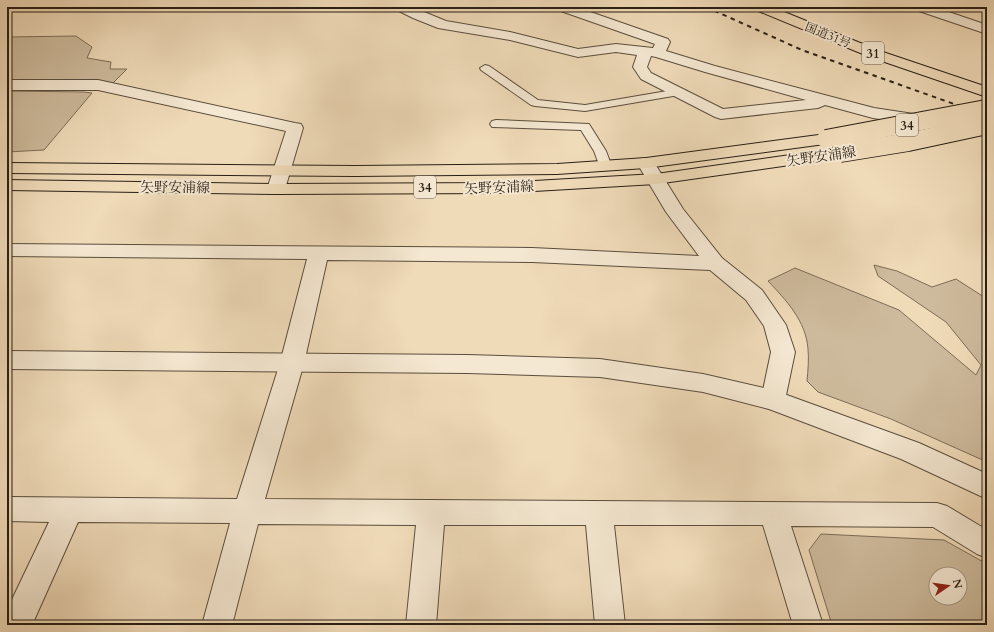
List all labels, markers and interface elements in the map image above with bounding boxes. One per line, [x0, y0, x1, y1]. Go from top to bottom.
street label: 国道31号 [803, 19, 853, 51]
road number: 31 [862, 42, 884, 64]
road number: 34 [896, 114, 918, 136]
street label: 矢野安浦線 [785, 142, 857, 171]
road number: 34 [414, 176, 436, 198]
street label: 矢野安浦線 [140, 177, 210, 198]
street label: 矢野安浦線 [464, 177, 534, 198]
north arrow [928, 566, 968, 606]
text: N [949, 578, 966, 591]

